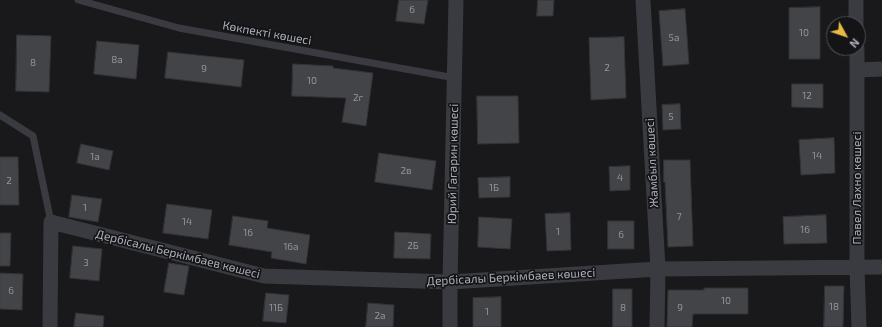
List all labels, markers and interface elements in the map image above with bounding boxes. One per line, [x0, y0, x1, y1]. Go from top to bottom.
house number: 6 [409, 4, 415, 16]
north arrow [826, 16, 866, 56]
street label: Көкпекті көшесі [221, 18, 313, 48]
house number: 10 [799, 27, 809, 39]
house number: 5а [669, 32, 679, 44]
text: N [847, 36, 862, 51]
house number: 8а [111, 54, 123, 66]
house number: 8 [30, 57, 36, 69]
house number: 2 [604, 62, 610, 74]
house number: 9 [201, 63, 207, 75]
house number: 10 [307, 75, 317, 87]
house number: 12 [802, 90, 812, 102]
house number: 2г [353, 92, 363, 104]
street label: Юрий Гагарин көшесі [445, 104, 461, 224]
house number: 5 [668, 111, 674, 123]
street label: Жамбыл көшесі [642, 118, 662, 208]
street label: Павел Лахно көшесі [850, 132, 864, 244]
house number: 14 [812, 150, 822, 162]
house number: 1а [90, 151, 100, 163]
house number: 2в [400, 165, 412, 177]
house number: 4 [617, 172, 623, 184]
house number: 2 [6, 175, 12, 187]
house number: 1Б [489, 182, 499, 194]
house number: 1 [83, 202, 87, 214]
house number: 7 [676, 211, 682, 223]
house number: 14 [182, 216, 192, 228]
house number: 16 [800, 224, 810, 236]
house number: 1 [556, 226, 560, 238]
street label: Дербісалы Беркімбаев көшесі [94, 227, 262, 281]
house number: 16 [243, 227, 253, 239]
house number: 6 [618, 229, 624, 241]
house number: 2Б [407, 240, 419, 252]
house number: 16а [283, 241, 299, 253]
house number: 3 [83, 257, 89, 269]
street label: Дербісалы Беркімбаев көшесі [426, 265, 596, 289]
house number: 6 [8, 285, 14, 297]
house number: 10 [721, 295, 731, 307]
house number: 18 [829, 301, 839, 313]
house number: 11Б [269, 302, 283, 314]
house number: 8 [620, 302, 626, 314]
house number: 9 [677, 302, 683, 314]
house number: 1 [485, 306, 489, 318]
house number: 2а [374, 310, 386, 322]

